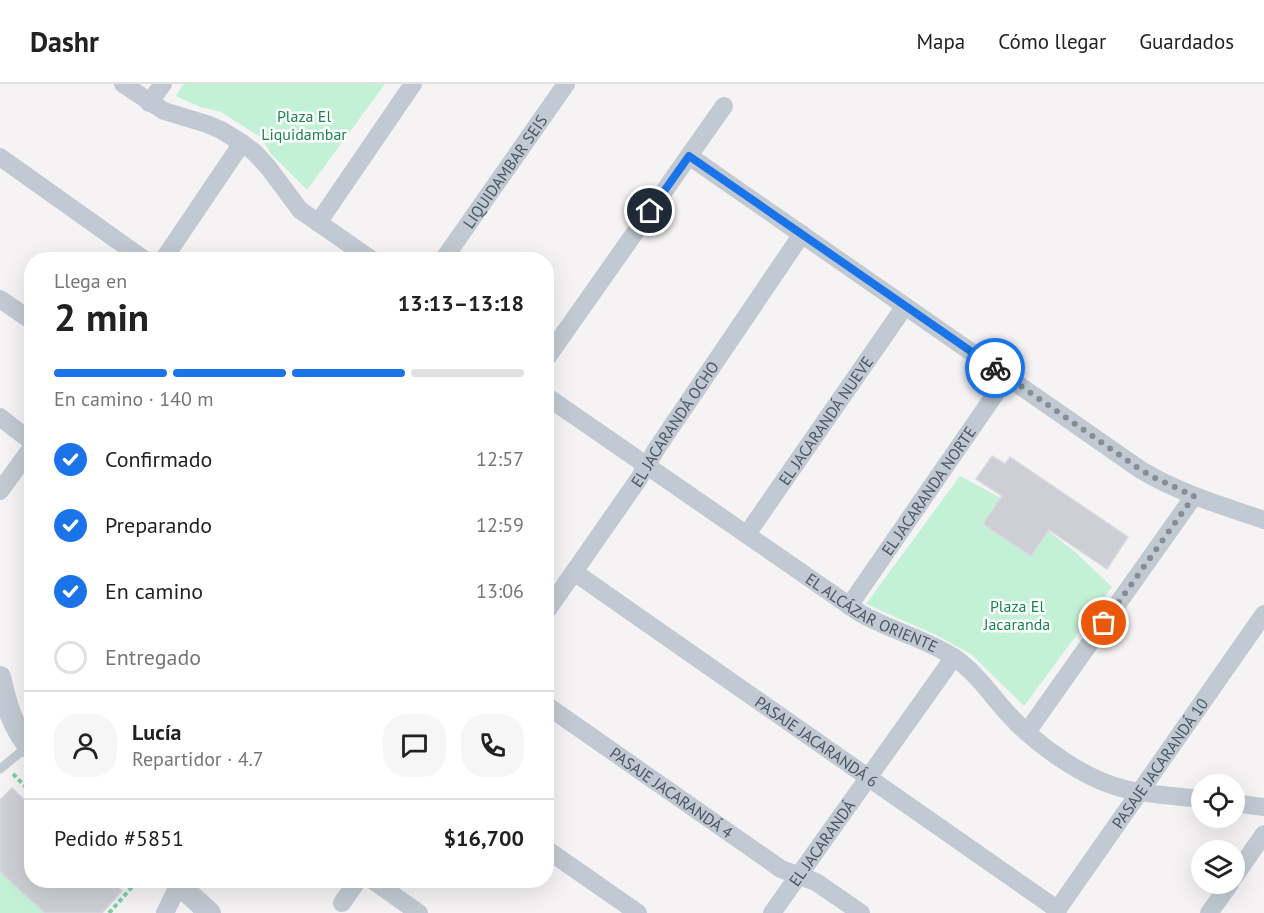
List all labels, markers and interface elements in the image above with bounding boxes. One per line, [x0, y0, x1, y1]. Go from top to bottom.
text: Dashr [30, 23, 99, 60]
text: Mapa [916, 28, 965, 55]
text: Cómo llegar [998, 28, 1106, 55]
text: Guardados [1139, 28, 1234, 55]
park label: Plaza El Liquidambar [261, 106, 347, 144]
street label: LIQUIDAMBAR SEIS [458, 111, 551, 232]
pin [624, 185, 675, 236]
icon: home [633, 194, 666, 227]
text: Llega en [54, 268, 127, 294]
text: 13:13–13:18 [398, 289, 524, 317]
text: 2 min [54, 291, 149, 342]
courier [965, 338, 1025, 398]
street label: EL JACARANDÁ NUEVE [774, 352, 877, 489]
icon: bike [979, 352, 1012, 385]
street label: EL JACARANDÁ OCHO [626, 357, 723, 491]
text: En camino · 140 m [54, 386, 214, 412]
street label: EL JACARANDA NORTE [877, 422, 980, 559]
icon: check [54, 443, 87, 476]
text: Confirmado [105, 445, 212, 473]
text: 12:57 [476, 446, 524, 472]
icon: check [54, 509, 87, 542]
text: Preparando [105, 511, 212, 539]
text: 12:59 [476, 512, 524, 538]
street label: EL ALCÁZAR ORIENTE [802, 569, 941, 656]
icon: check [54, 575, 87, 608]
text: En camino [105, 577, 203, 605]
text: 13:06 [476, 578, 524, 604]
park label: Plaza El Jacaranda [983, 596, 1050, 634]
pin [1078, 597, 1129, 648]
icon: bag [1087, 606, 1120, 639]
text: Entregado [105, 643, 201, 671]
street label: PASAJE JACARANDÁ 6 [751, 692, 882, 791]
street label: PASAJE JACARANDÁ 10 [1107, 694, 1212, 832]
button: person [54, 714, 117, 777]
button: chat [383, 714, 446, 777]
button: phone [461, 714, 524, 777]
text: Lucía [132, 718, 182, 746]
street label: PASAJE JACARANDÁ 4 [606, 743, 737, 843]
text: Repartidor · 4.7 [132, 746, 264, 772]
map controls [1191, 774, 1245, 894]
button: locate [1191, 774, 1245, 828]
street label: EL JACARANDÁ [784, 795, 860, 890]
text: Pedido #5851 [54, 824, 184, 852]
text: $16,700 [444, 824, 524, 852]
button: layers [1191, 840, 1245, 894]

